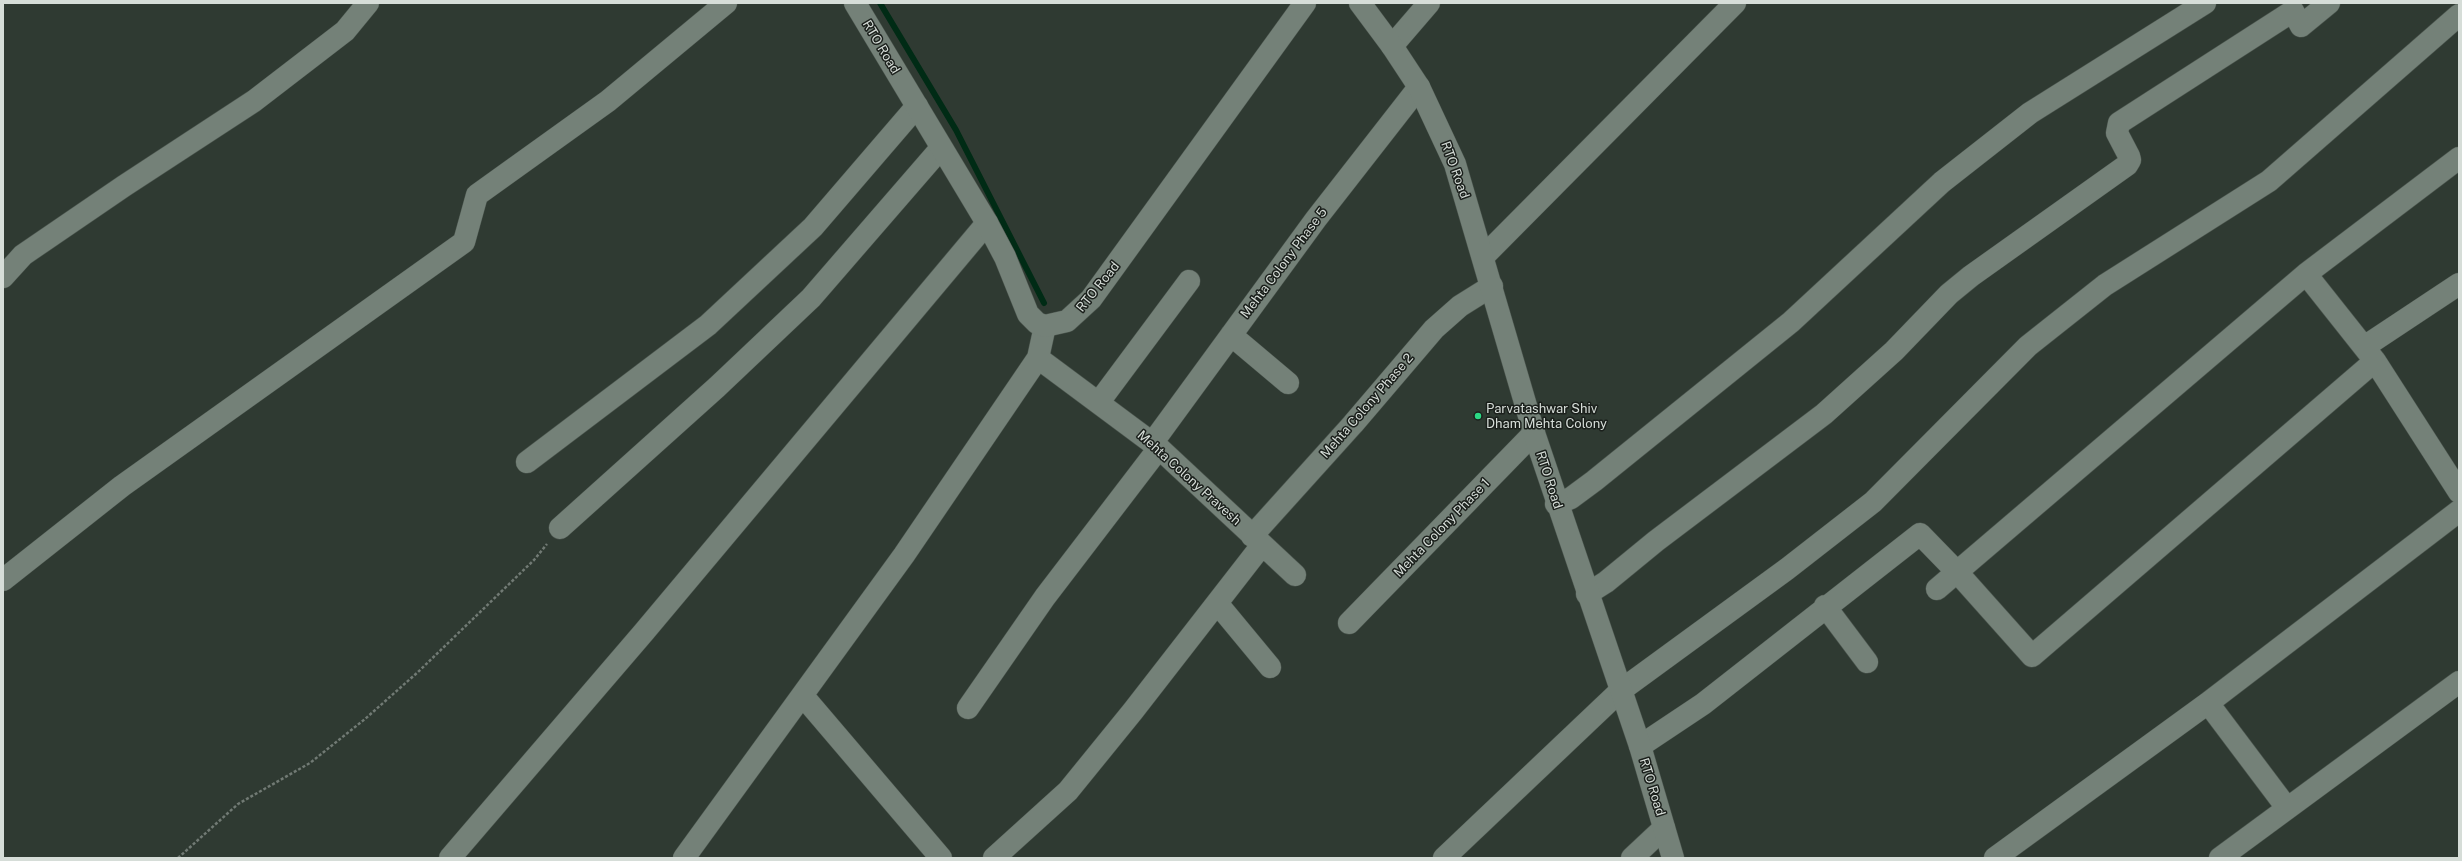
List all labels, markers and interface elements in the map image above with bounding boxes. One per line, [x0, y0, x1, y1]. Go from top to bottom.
street label: RTO Road [859, 17, 903, 77]
street label: RTO Road [1437, 139, 1473, 201]
street label: Mehta Colony Phase 5 [1237, 205, 1331, 321]
street label: RTO Road [1073, 259, 1123, 315]
street label: Mehta Colony Phase 2 [1317, 350, 1417, 462]
place label: Parvatashwar Shiv Dham Mehta Colony [1486, 401, 1607, 432]
marker: Parvatashwar Shiv Dham Mehta Colony [1473, 411, 1483, 421]
street label: Mehta Colony Pravesh [1134, 427, 1244, 529]
street label: RTO Road [1532, 449, 1566, 511]
street label: Mehta Colony Phase 1 [1391, 475, 1493, 581]
street label: RTO Road [1636, 756, 1668, 818]

